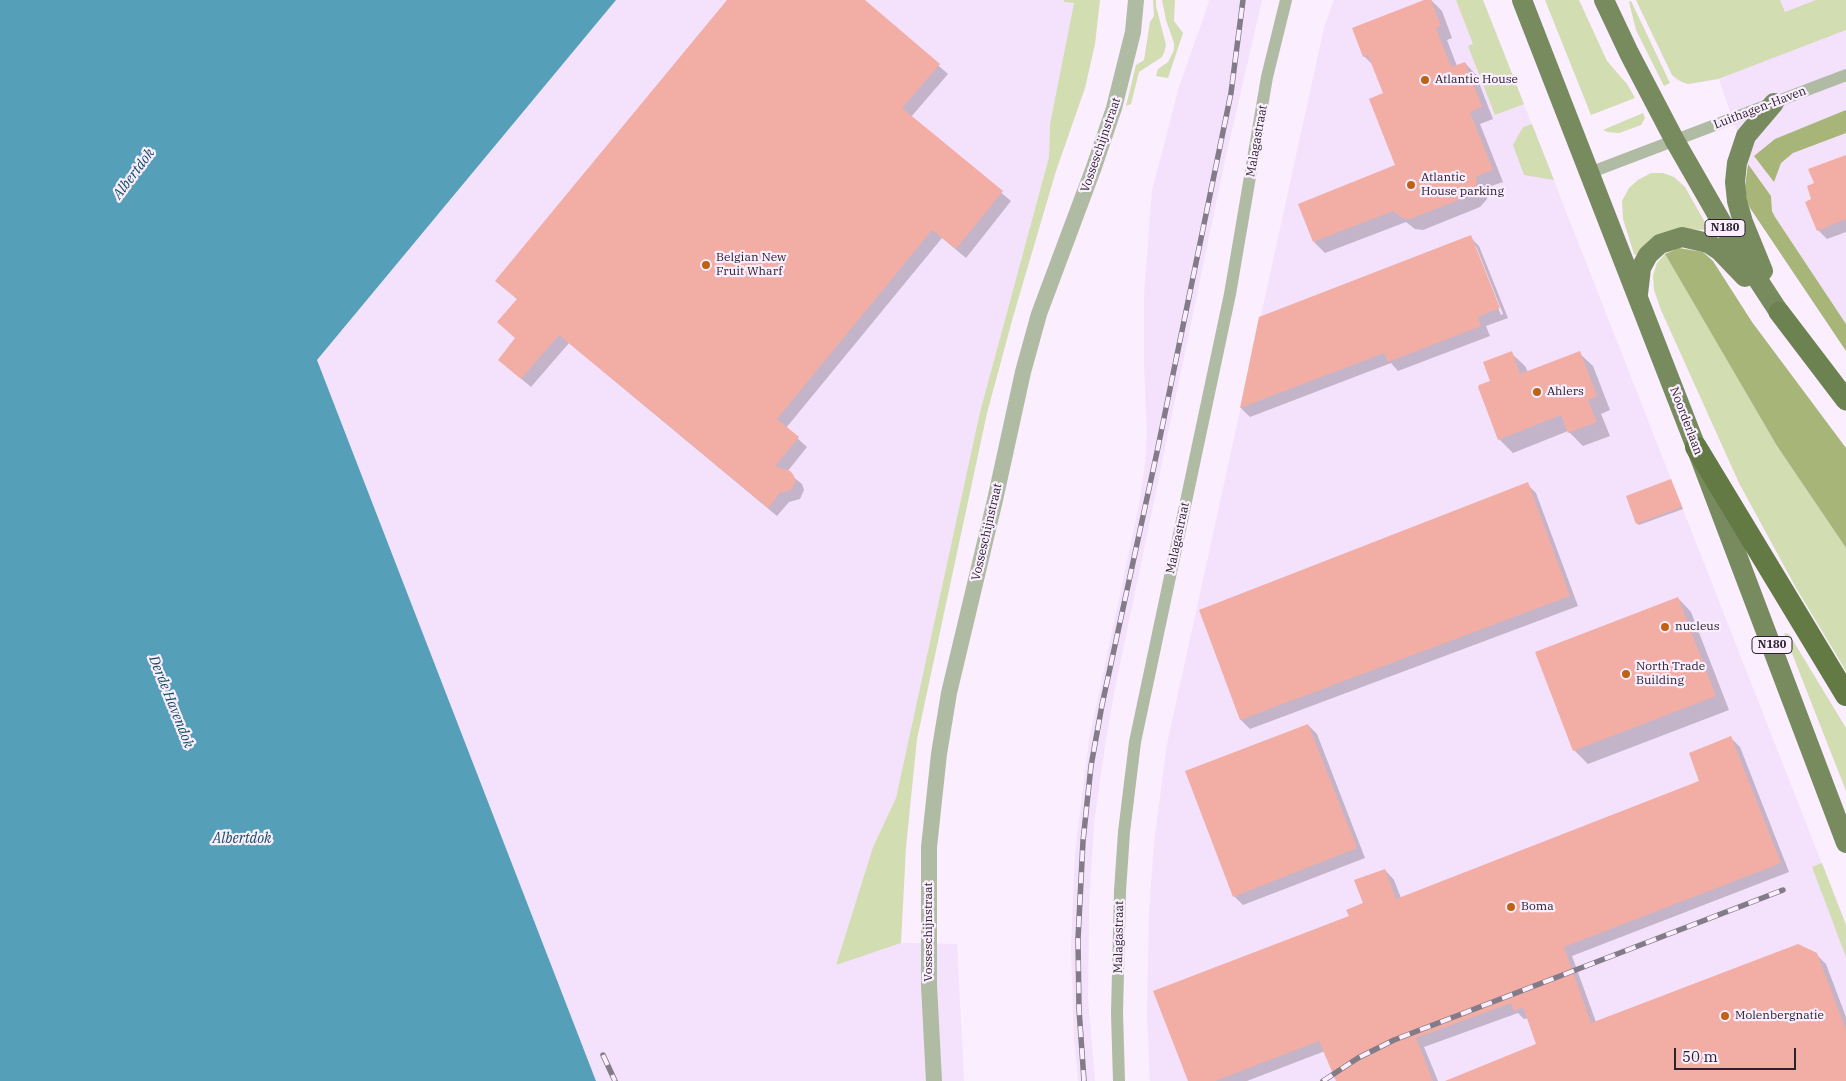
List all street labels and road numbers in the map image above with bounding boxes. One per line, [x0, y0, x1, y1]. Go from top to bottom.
street label: Luithagen-Haven [1712, 84, 1808, 132]
street label: Vosseschijnstraat [1078, 96, 1124, 194]
street label: Malagastraat [1244, 104, 1270, 178]
road number: N180 [1705, 220, 1745, 237]
street label: Noorderlaan [1666, 385, 1706, 457]
street label: Vosseschijnstraat [969, 482, 1005, 582]
street label: Malagastraat [1163, 501, 1193, 575]
road number: N180 [1752, 636, 1792, 654]
street label: Vosseschijnstraat [922, 882, 936, 982]
street label: Malagastraat [1111, 901, 1127, 973]

